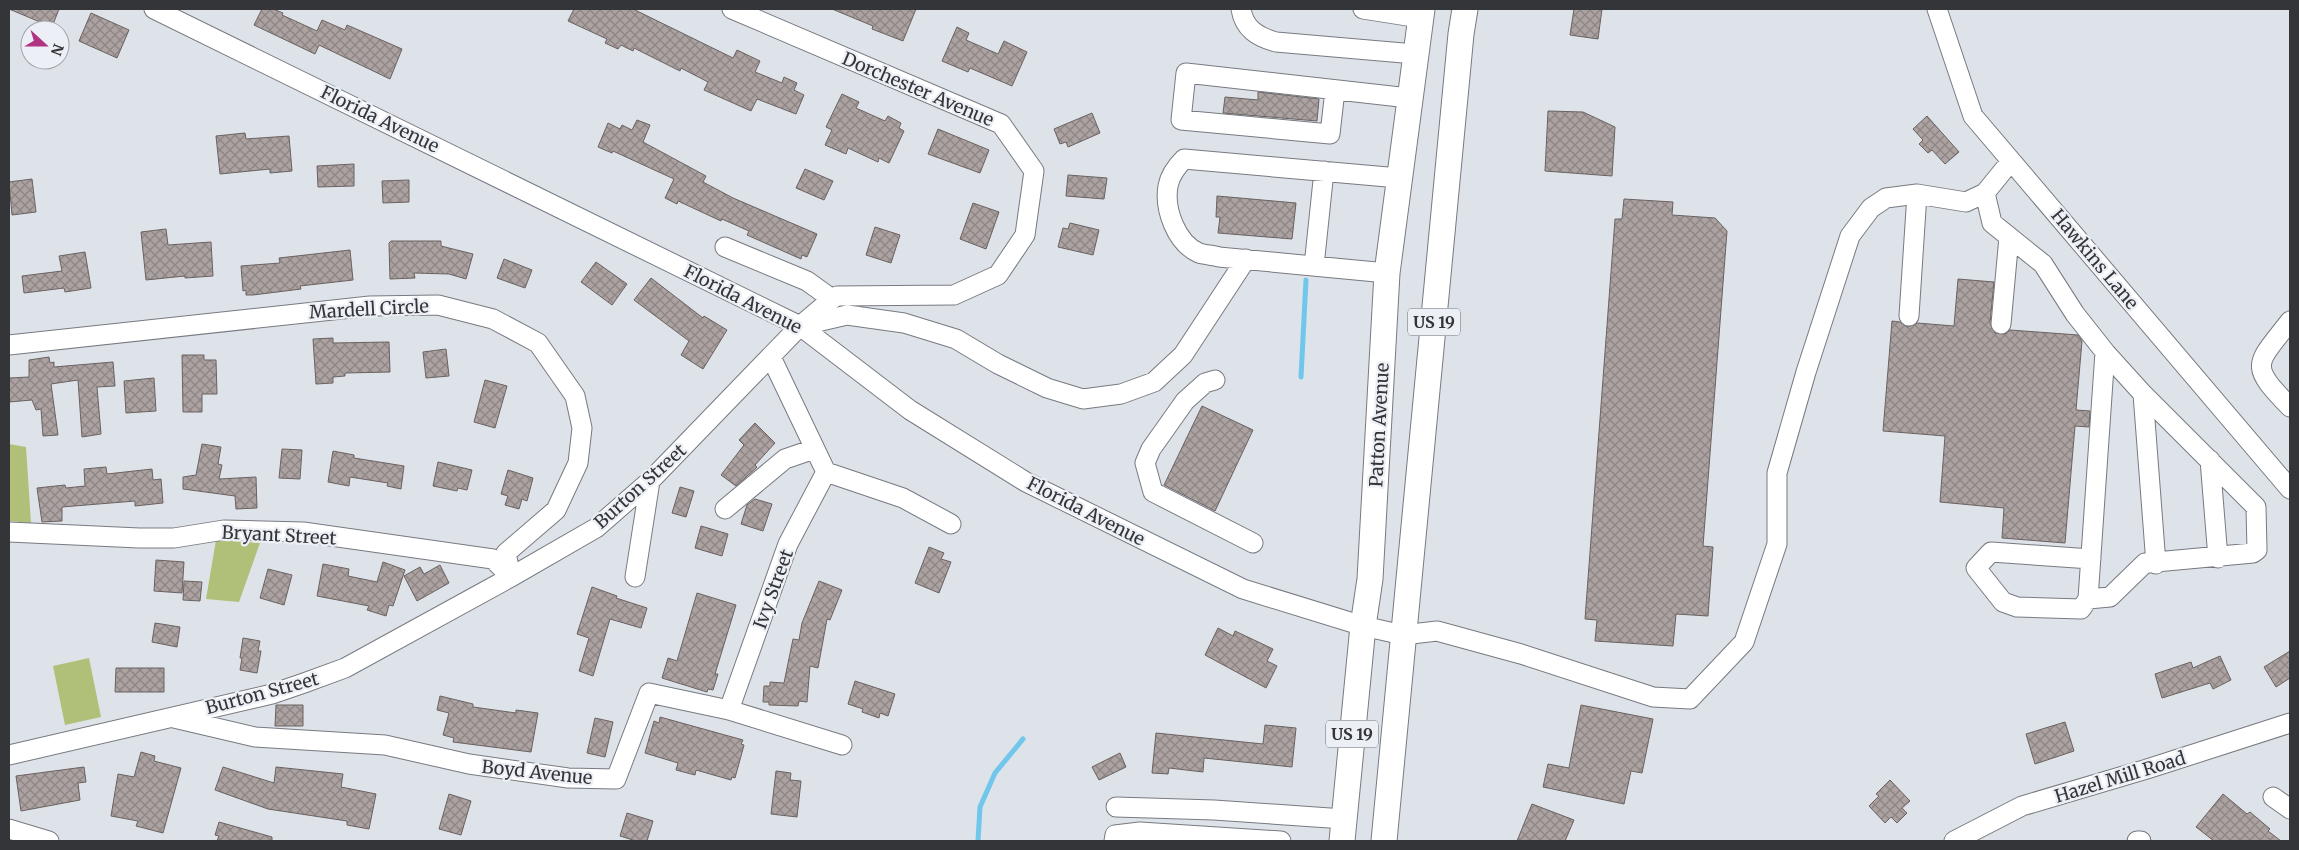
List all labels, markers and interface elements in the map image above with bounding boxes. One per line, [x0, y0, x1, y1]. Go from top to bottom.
north arrow [20, 20, 70, 70]
text: N [47, 41, 68, 58]
street label: Dorchester Avenue [839, 47, 997, 131]
street label: Florida Avenue [317, 80, 443, 158]
street label: Hawkins Lane [2046, 204, 2144, 314]
street label: Florida Avenue [680, 259, 806, 339]
street label: Mardell Circle [309, 294, 429, 324]
road number: US 19 [1408, 308, 1460, 336]
street label: Patton Avenue [1364, 362, 1394, 488]
street label: Burton Street [589, 439, 691, 533]
street label: Florida Avenue [1023, 471, 1149, 551]
street label: Bryant Street [221, 521, 337, 549]
street label: Ivy Street [748, 546, 798, 632]
street label: Burton Street [203, 667, 321, 719]
road number: US 19 [1326, 721, 1378, 748]
street label: Hazel Mill Road [2052, 746, 2188, 808]
street label: Boyd Avenue [480, 755, 594, 789]

